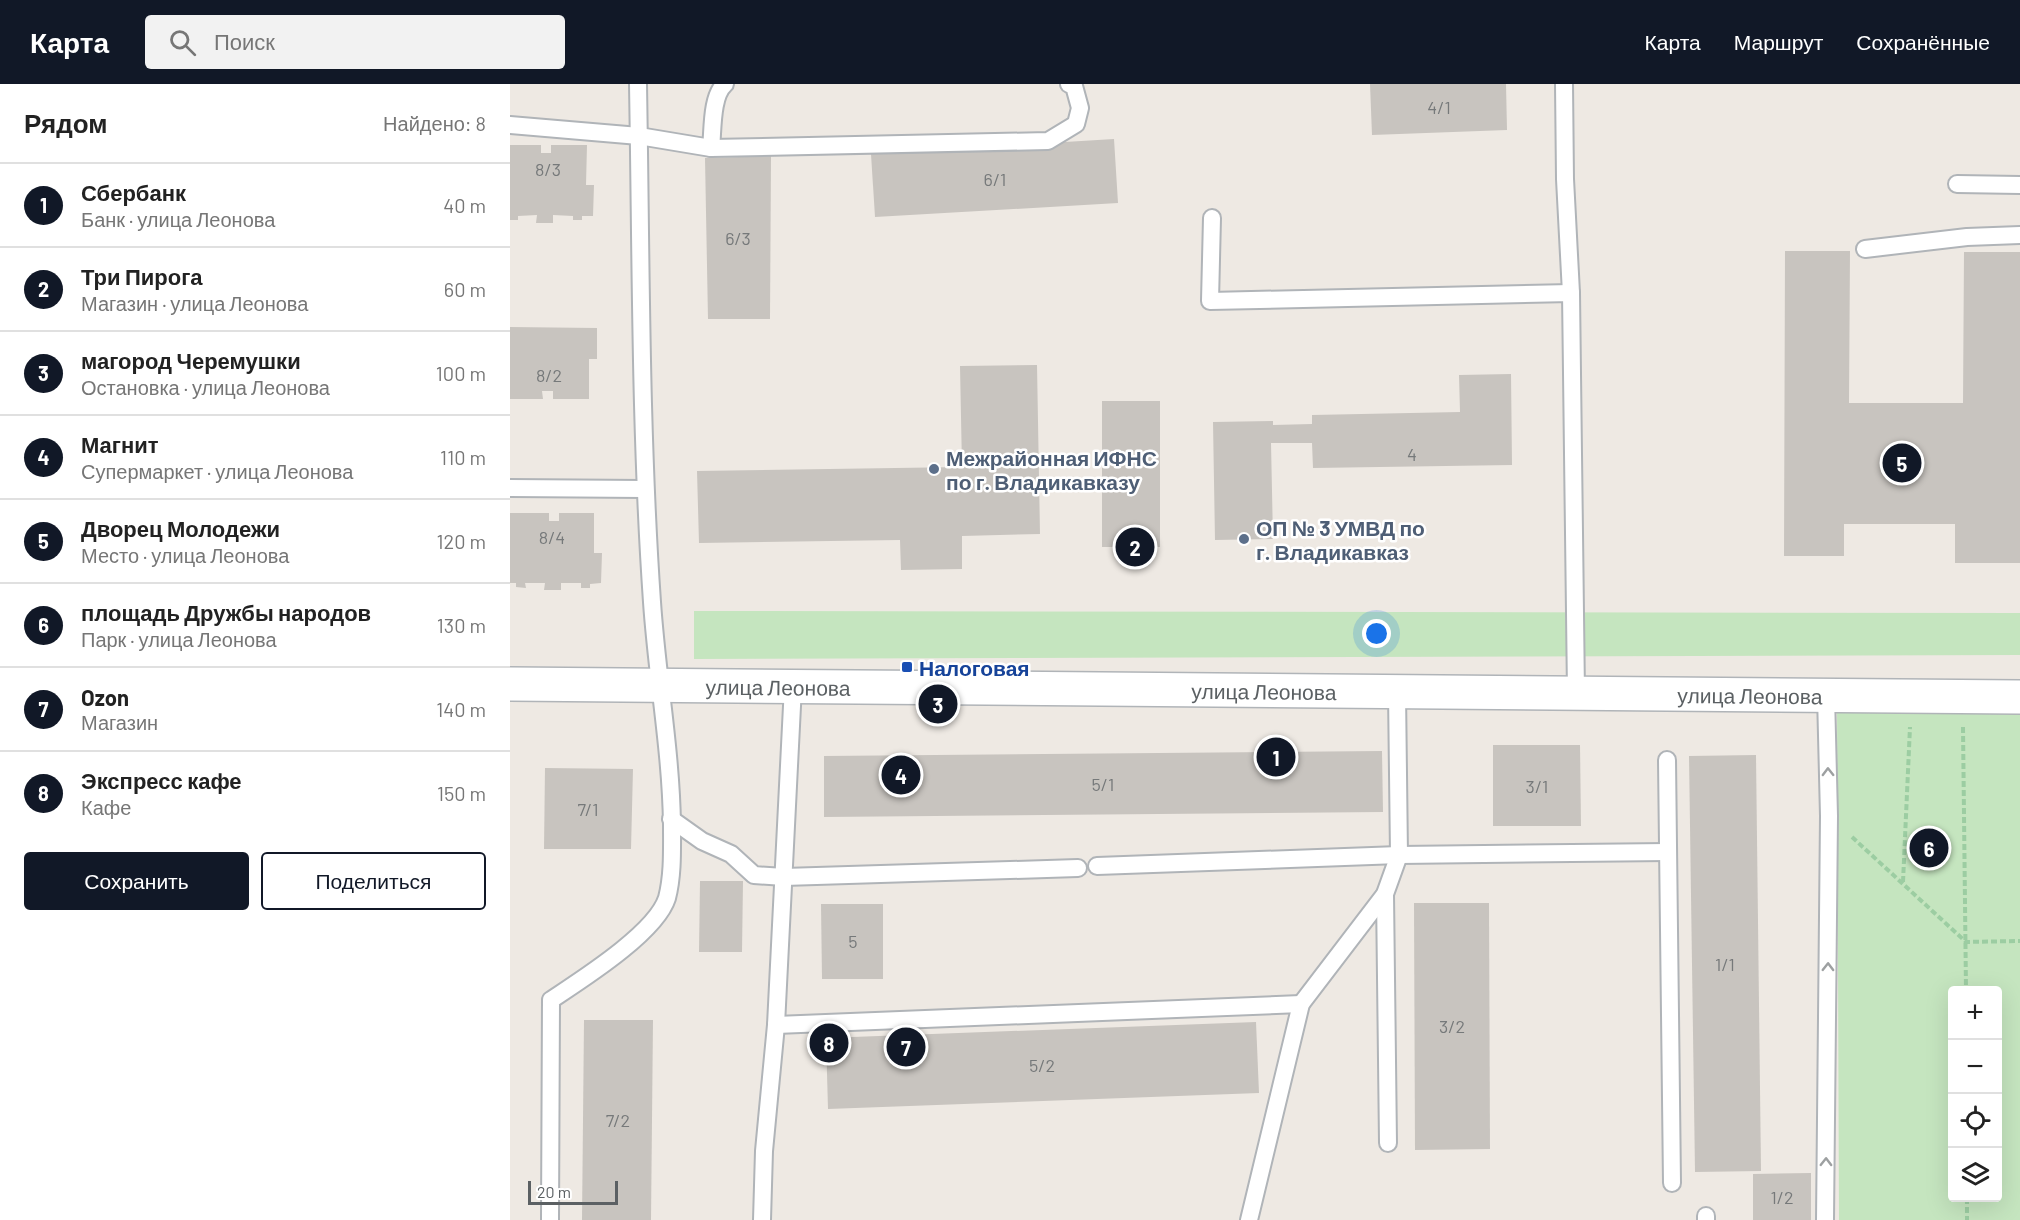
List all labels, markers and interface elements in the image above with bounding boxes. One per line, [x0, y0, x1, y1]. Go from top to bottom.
search box [145, 15, 565, 69]
text: Карта [30, 25, 109, 59]
icon: search [166, 26, 199, 59]
text: Поиск [214, 28, 275, 54]
text: Карта [1645, 29, 1701, 54]
text: Маршрут [1734, 29, 1823, 54]
text: Сохранённые [1856, 29, 1990, 54]
house number: 4/1 [1427, 96, 1451, 118]
text: Рядом [24, 107, 107, 138]
text: Найдено: 8 [383, 111, 486, 135]
house number: 8/3 [535, 158, 561, 180]
house number: 6/1 [984, 168, 1006, 190]
text: Сбербанк [81, 179, 186, 205]
text: 1 [40, 193, 47, 217]
text: 40 m [443, 193, 486, 217]
text: Банк · улица Леонова [81, 207, 275, 231]
house number: 6/3 [725, 227, 751, 249]
text: Три Пирога [81, 263, 203, 289]
text: 2 [38, 277, 49, 301]
text: 60 m [444, 277, 486, 301]
text: Магазин · улица Леонова [81, 291, 308, 315]
text: магород Черемушки [81, 347, 301, 373]
text: 3 [38, 361, 49, 385]
text: 100 m [436, 361, 486, 385]
house number: 8/2 [536, 364, 562, 386]
text: Остановка · улица Леонова [81, 375, 330, 399]
text: Магнит [81, 431, 159, 457]
pin: 5 [1882, 440, 1922, 485]
house number: 4 [1407, 443, 1417, 465]
text: 4 [37, 445, 50, 469]
text: 110 m [440, 445, 486, 469]
place label: Межрайонная ИФНС по г. Владикавказу [946, 445, 1157, 494]
text: Супермаркет · улица Леонова [81, 459, 353, 483]
marker: Межрайонная ИФНС по г. Владикавказу [927, 462, 941, 476]
text: Дворец Молодежи [81, 515, 280, 541]
place label: ОП № 3 УМВД по г. Владикавказ [1256, 515, 1425, 564]
pin: 2 [1116, 524, 1154, 570]
house number: 8/4 [539, 526, 565, 548]
text: 5 [38, 529, 49, 553]
text: 120 m [436, 529, 486, 553]
marker: ОП № 3 УМВД по г. Владикавказ [1237, 532, 1251, 546]
text: Место · улица Леонова [81, 543, 289, 567]
text: площадь Дружбы народов [81, 599, 371, 625]
text: 6 [38, 613, 49, 637]
text: 130 m [437, 613, 486, 637]
your location [1362, 619, 1391, 648]
text: Парк · улица Леонова [81, 627, 277, 651]
place label: Налоговая [919, 655, 1030, 680]
marker: Налоговая [900, 660, 914, 674]
street label: улица Леонова [705, 673, 851, 699]
street label: улица Леонова [1191, 677, 1337, 704]
pin: 3 [918, 682, 958, 726]
street label: улица Леонова [1677, 682, 1823, 708]
text: Ozon [81, 684, 129, 710]
text: 7 [39, 697, 48, 721]
text: 140 m [436, 697, 486, 721]
text: Магазин [81, 710, 158, 734]
pin: 1 [1256, 734, 1296, 780]
pin: 4 [882, 752, 920, 798]
text: Экспресс кафе [81, 767, 242, 793]
one-way arrow [1822, 767, 1834, 776]
house number: 5/1 [1092, 773, 1114, 795]
house number: 3/1 [1526, 775, 1548, 797]
text: 8 [38, 781, 49, 805]
text: 150 m [437, 781, 486, 805]
text: Кафе [81, 795, 131, 819]
house number: 7/1 [578, 798, 598, 820]
pin: 6 [1910, 826, 1948, 870]
button: Сохранить [24, 852, 249, 910]
button: Поделиться [261, 852, 486, 910]
house number: 5 [848, 930, 858, 952]
house number: 1/1 [1715, 953, 1735, 975]
one-way arrow [1822, 962, 1834, 971]
map controls [1948, 986, 2002, 1202]
button: + [1948, 986, 2002, 1040]
house number: 3/2 [1439, 1015, 1465, 1037]
pin: 8 [810, 1020, 848, 1066]
pin: 7 [886, 1024, 926, 1070]
button: − [1948, 1040, 2002, 1094]
house number: 5/2 [1029, 1054, 1055, 1076]
button: locate [1948, 1094, 2002, 1148]
house number: 7/2 [606, 1109, 630, 1131]
button: layers [1948, 1148, 2002, 1202]
one-way arrow [1820, 1157, 1832, 1166]
scale bar [528, 1178, 618, 1206]
text: 20 m [537, 1182, 571, 1201]
house number: 1/2 [1770, 1186, 1794, 1208]

